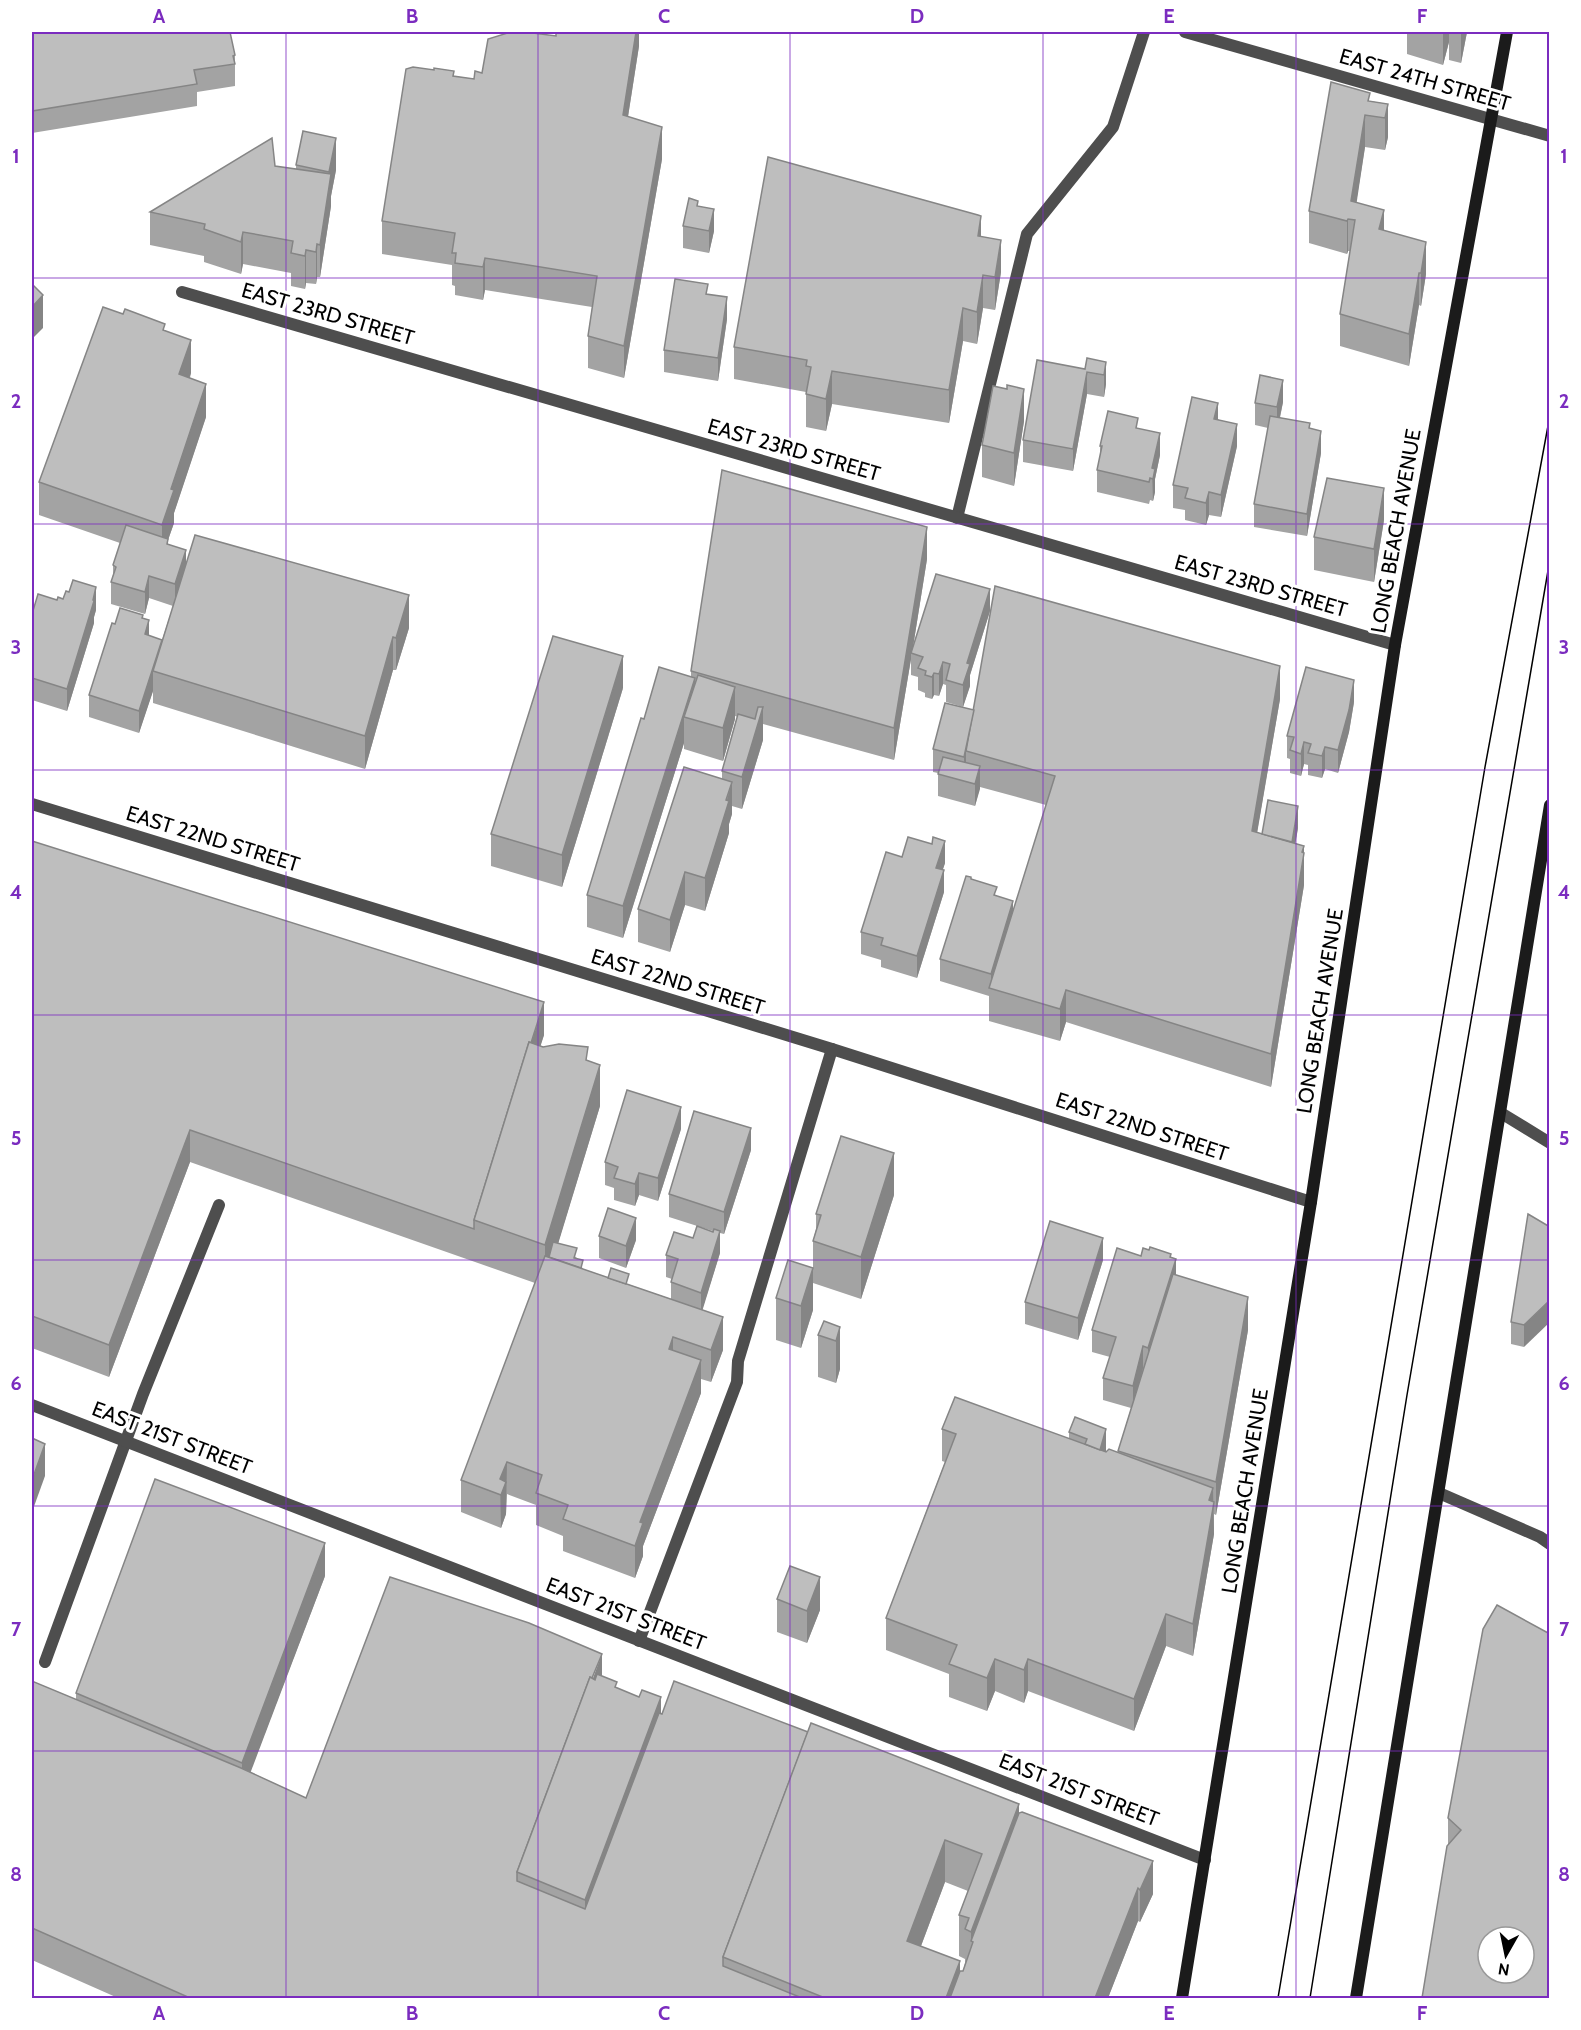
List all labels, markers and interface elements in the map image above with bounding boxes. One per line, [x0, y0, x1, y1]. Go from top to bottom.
text: A [153, 4, 166, 28]
text: B [406, 4, 418, 28]
text: C [658, 4, 670, 28]
text: D [910, 4, 924, 28]
text: E [1163, 4, 1175, 28]
text: F [1417, 4, 1428, 28]
street label: EAST 24TH STREET [1337, 43, 1514, 116]
text: 1 [12, 144, 20, 168]
text: 1 [1560, 144, 1568, 168]
street label: EAST 23RD STREET [239, 277, 417, 350]
text: 2 [11, 389, 21, 413]
text: 2 [1559, 389, 1569, 413]
street label: EAST 23RD STREET [705, 413, 883, 486]
street label: LONG BEACH AVENUE [1365, 427, 1426, 635]
street label: EAST 23RD STREET [1172, 549, 1350, 622]
text: 3 [11, 635, 21, 659]
text: 3 [1559, 635, 1569, 659]
street label: EAST 22ND STREET [123, 800, 303, 877]
text: 4 [10, 880, 22, 904]
text: 4 [1558, 880, 1570, 904]
street label: LONG BEACH AVENUE [1291, 907, 1348, 1115]
street label: EAST 22ND STREET [588, 943, 768, 1020]
street label: EAST 22ND STREET [1053, 1087, 1232, 1166]
text: 5 [11, 1126, 21, 1150]
text: 5 [1559, 1126, 1569, 1150]
text: 6 [10, 1371, 22, 1395]
text: 6 [1558, 1371, 1570, 1395]
street label: LONG BEACH AVENUE [1216, 1387, 1273, 1595]
street label: EAST 21ST STREET [89, 1396, 256, 1480]
street label: EAST 21ST STREET [543, 1572, 710, 1656]
text: 7 [11, 1617, 22, 1641]
text: 7 [1559, 1617, 1570, 1641]
street label: EAST 21ST STREET [996, 1748, 1163, 1832]
text: 8 [10, 1862, 22, 1886]
text: 8 [1558, 1862, 1570, 1886]
north arrow [1476, 1925, 1536, 1985]
text: N [1497, 1959, 1511, 1980]
text: A [153, 2001, 166, 2025]
text: B [406, 2001, 418, 2025]
text: C [658, 2001, 670, 2025]
text: D [910, 2001, 924, 2025]
text: E [1163, 2001, 1175, 2025]
text: F [1417, 2001, 1428, 2025]

